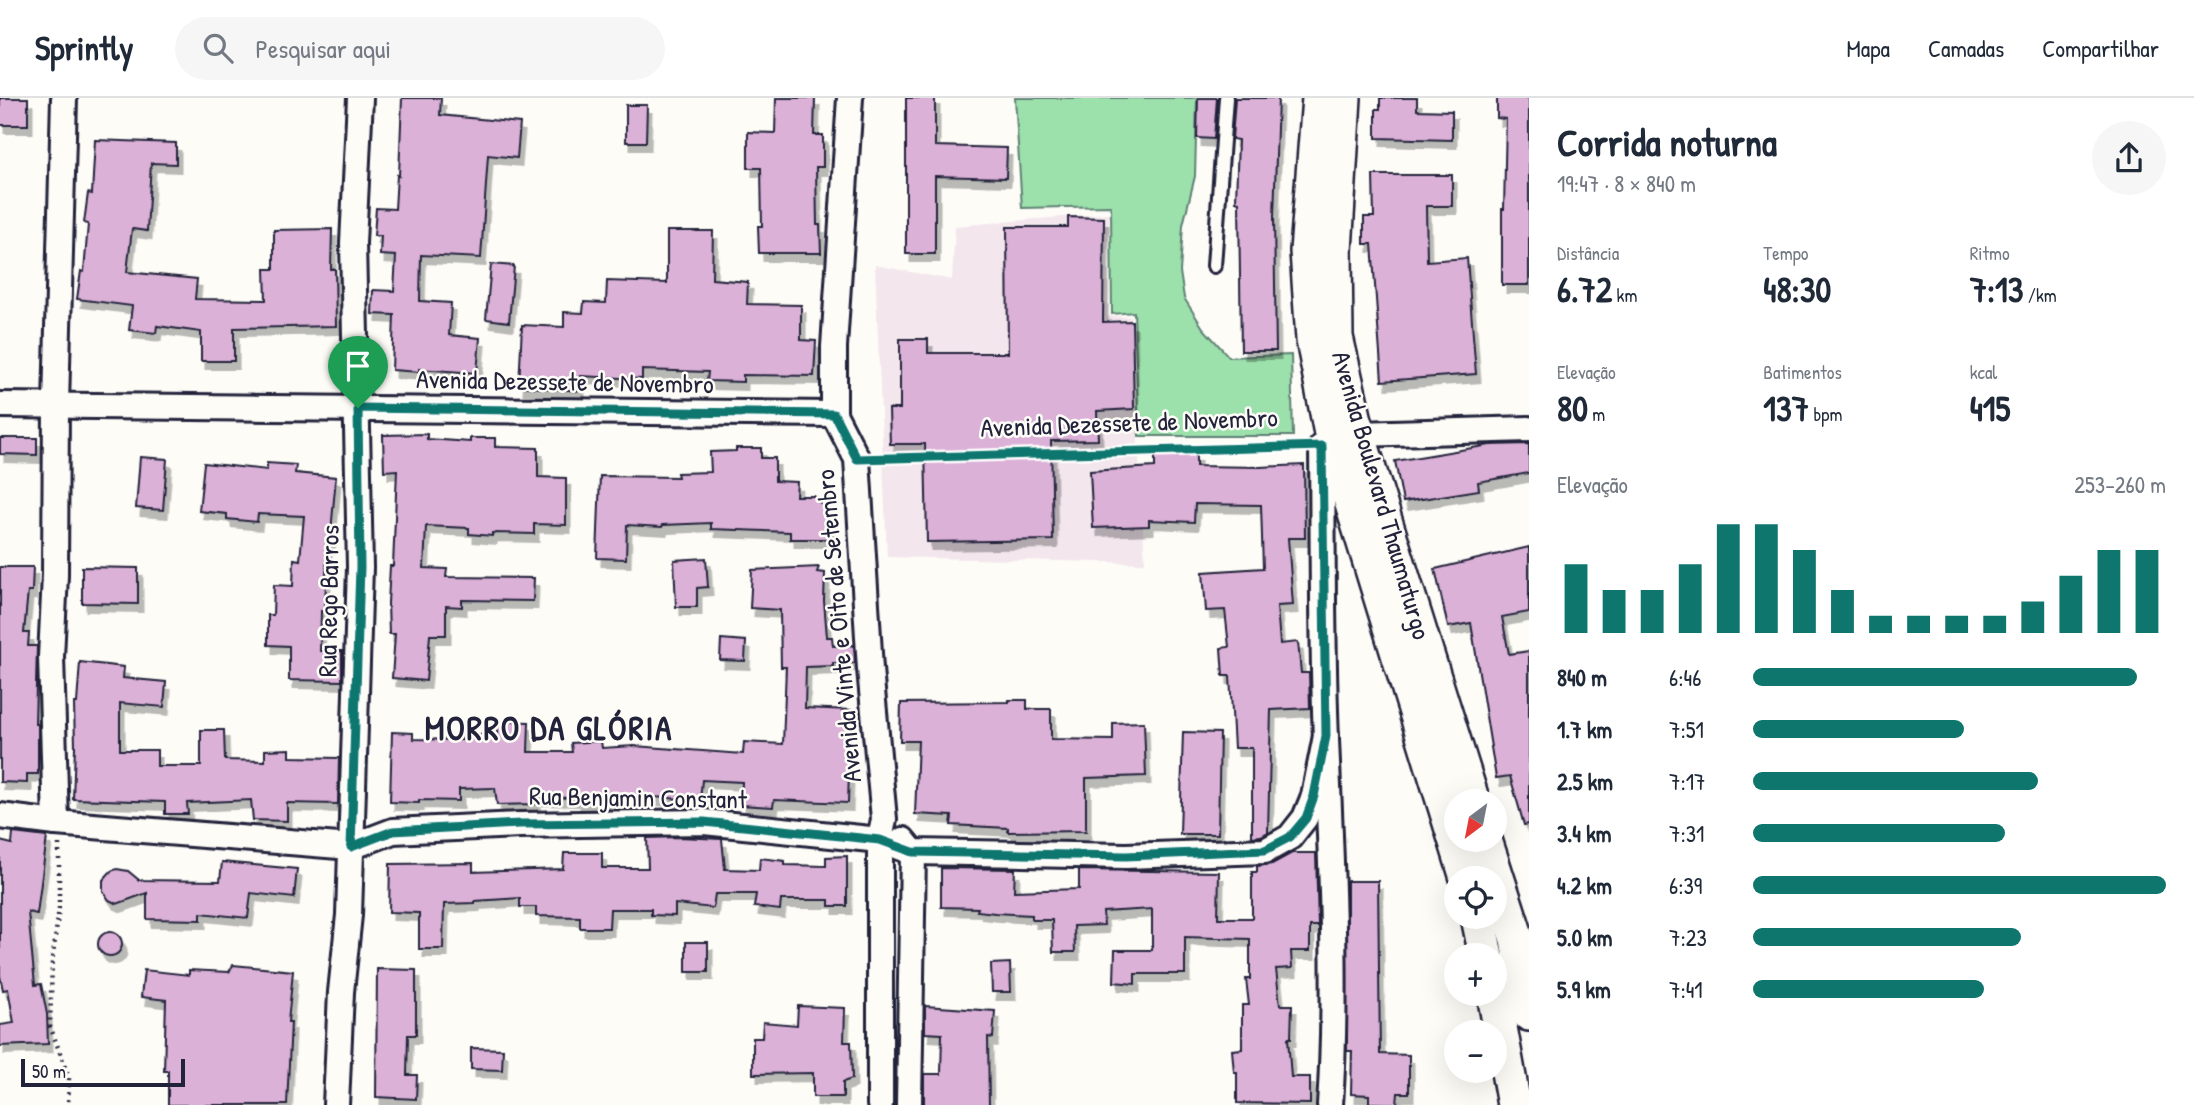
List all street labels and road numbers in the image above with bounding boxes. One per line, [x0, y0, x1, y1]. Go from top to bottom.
street label: Avenida Boulevard Thaumaturgo [1324, 347, 1440, 643]
street label: Avenida Dezessete de Novembro [416, 361, 714, 401]
street label: Avenida Dezessete de Novembro [980, 399, 1278, 445]
street label: Avenida Vinte e Oito de Setembro [807, 468, 869, 784]
street label: Rua Rego Barros [309, 524, 347, 678]
street label: Rua Benjamin Constant [529, 778, 748, 816]

